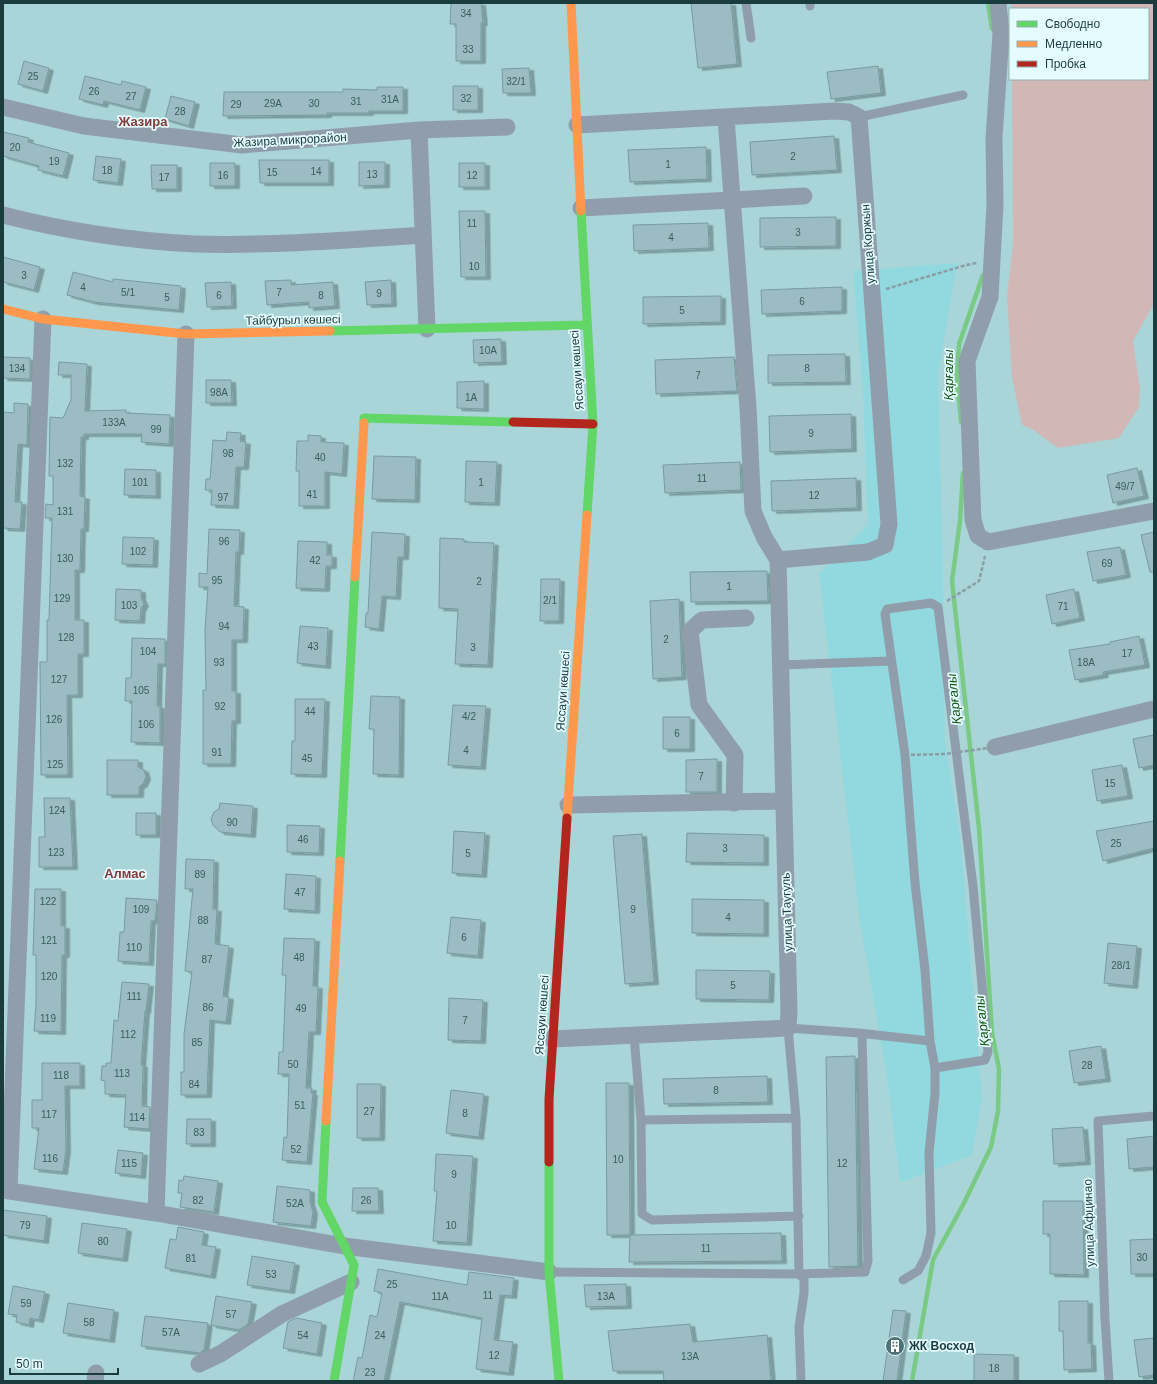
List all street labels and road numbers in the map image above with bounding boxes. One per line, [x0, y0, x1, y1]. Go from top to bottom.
street label: Жазира микрорайон [233, 130, 347, 150]
street label: улица Коржын [858, 204, 878, 284]
street label: Тайбурыл көшесі [245, 312, 341, 328]
street label: Яссауи көшесі [567, 330, 587, 410]
street label: Яссауи көшесі [553, 651, 573, 731]
street label: улица Таугуль [779, 872, 795, 952]
street label: Яссауи көшесі [532, 975, 552, 1055]
street label: улица Афцинао [1080, 1179, 1098, 1267]

